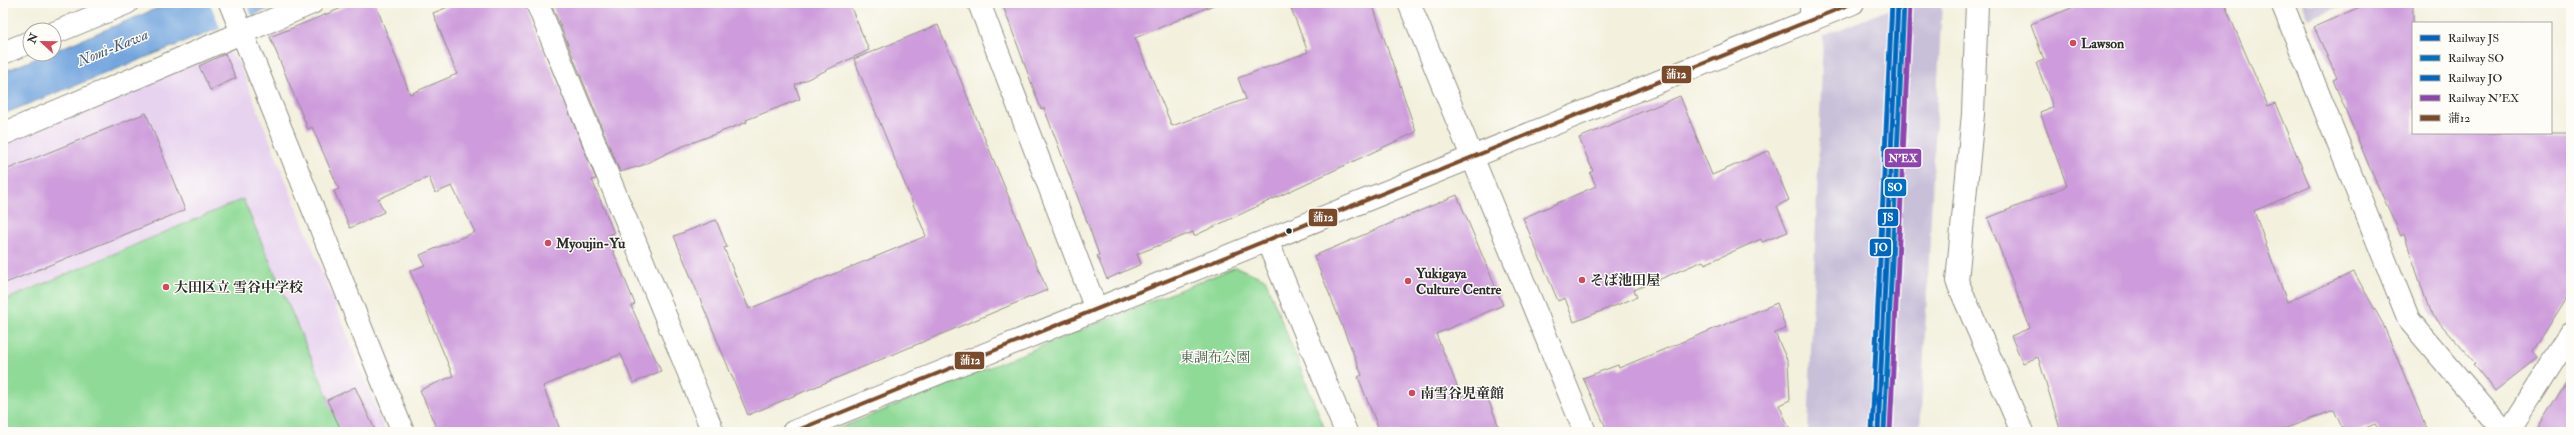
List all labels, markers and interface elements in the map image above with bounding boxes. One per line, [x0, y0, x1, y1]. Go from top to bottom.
north arrow [22, 22, 62, 62]
legend [2412, 22, 2552, 134]
water label: Nomi-Kawa [74, 25, 151, 71]
text: N [25, 30, 41, 46]
text: Railway JS [2448, 31, 2499, 46]
place label: Lawson [2081, 35, 2125, 52]
marker: Lawson [2068, 38, 2078, 48]
text: Railway SO [2448, 51, 2504, 66]
line badge: 蒲12 [1661, 65, 1692, 84]
text: 蒲12 [1666, 68, 1687, 81]
text: Railway JO [2448, 71, 2502, 86]
text: Railway N'EX [2448, 91, 2520, 106]
text: 蒲12 [2448, 111, 2470, 126]
line badge: N'EX [1884, 148, 1922, 168]
text: N'EX [1887, 152, 1918, 165]
line badge: SO [1884, 178, 1907, 197]
text: SO [1887, 181, 1903, 194]
line badge: 蒲12 [1308, 208, 1338, 227]
line badge: JS [1877, 208, 1899, 227]
text: 蒲12 [1313, 211, 1334, 224]
text: JS [1882, 211, 1893, 225]
unlabelled marker [1284, 226, 1294, 236]
place label: Myoujin-Yu [555, 235, 626, 253]
marker: Myoujin-Yu [543, 238, 553, 248]
line badge: JO [1869, 238, 1892, 257]
text: JO [1873, 241, 1888, 255]
place label: Yukigaya Culture Centre [1415, 265, 1502, 298]
place label: そば池田屋 [1590, 272, 1660, 289]
marker: そば池田屋 [1577, 275, 1587, 285]
marker: Yukigaya Culture Centre [1403, 276, 1413, 286]
place label: 大田区立 雪谷中学校 [174, 279, 303, 296]
marker: 大田区立 雪谷中学校 [161, 282, 171, 292]
park label: 東調布公園 [1180, 349, 1250, 366]
line badge: 蒲12 [954, 351, 985, 370]
text: 蒲12 [960, 354, 981, 367]
place label: 南雪谷児童館 [1420, 385, 1504, 402]
marker: 南雪谷児童館 [1407, 388, 1417, 398]

